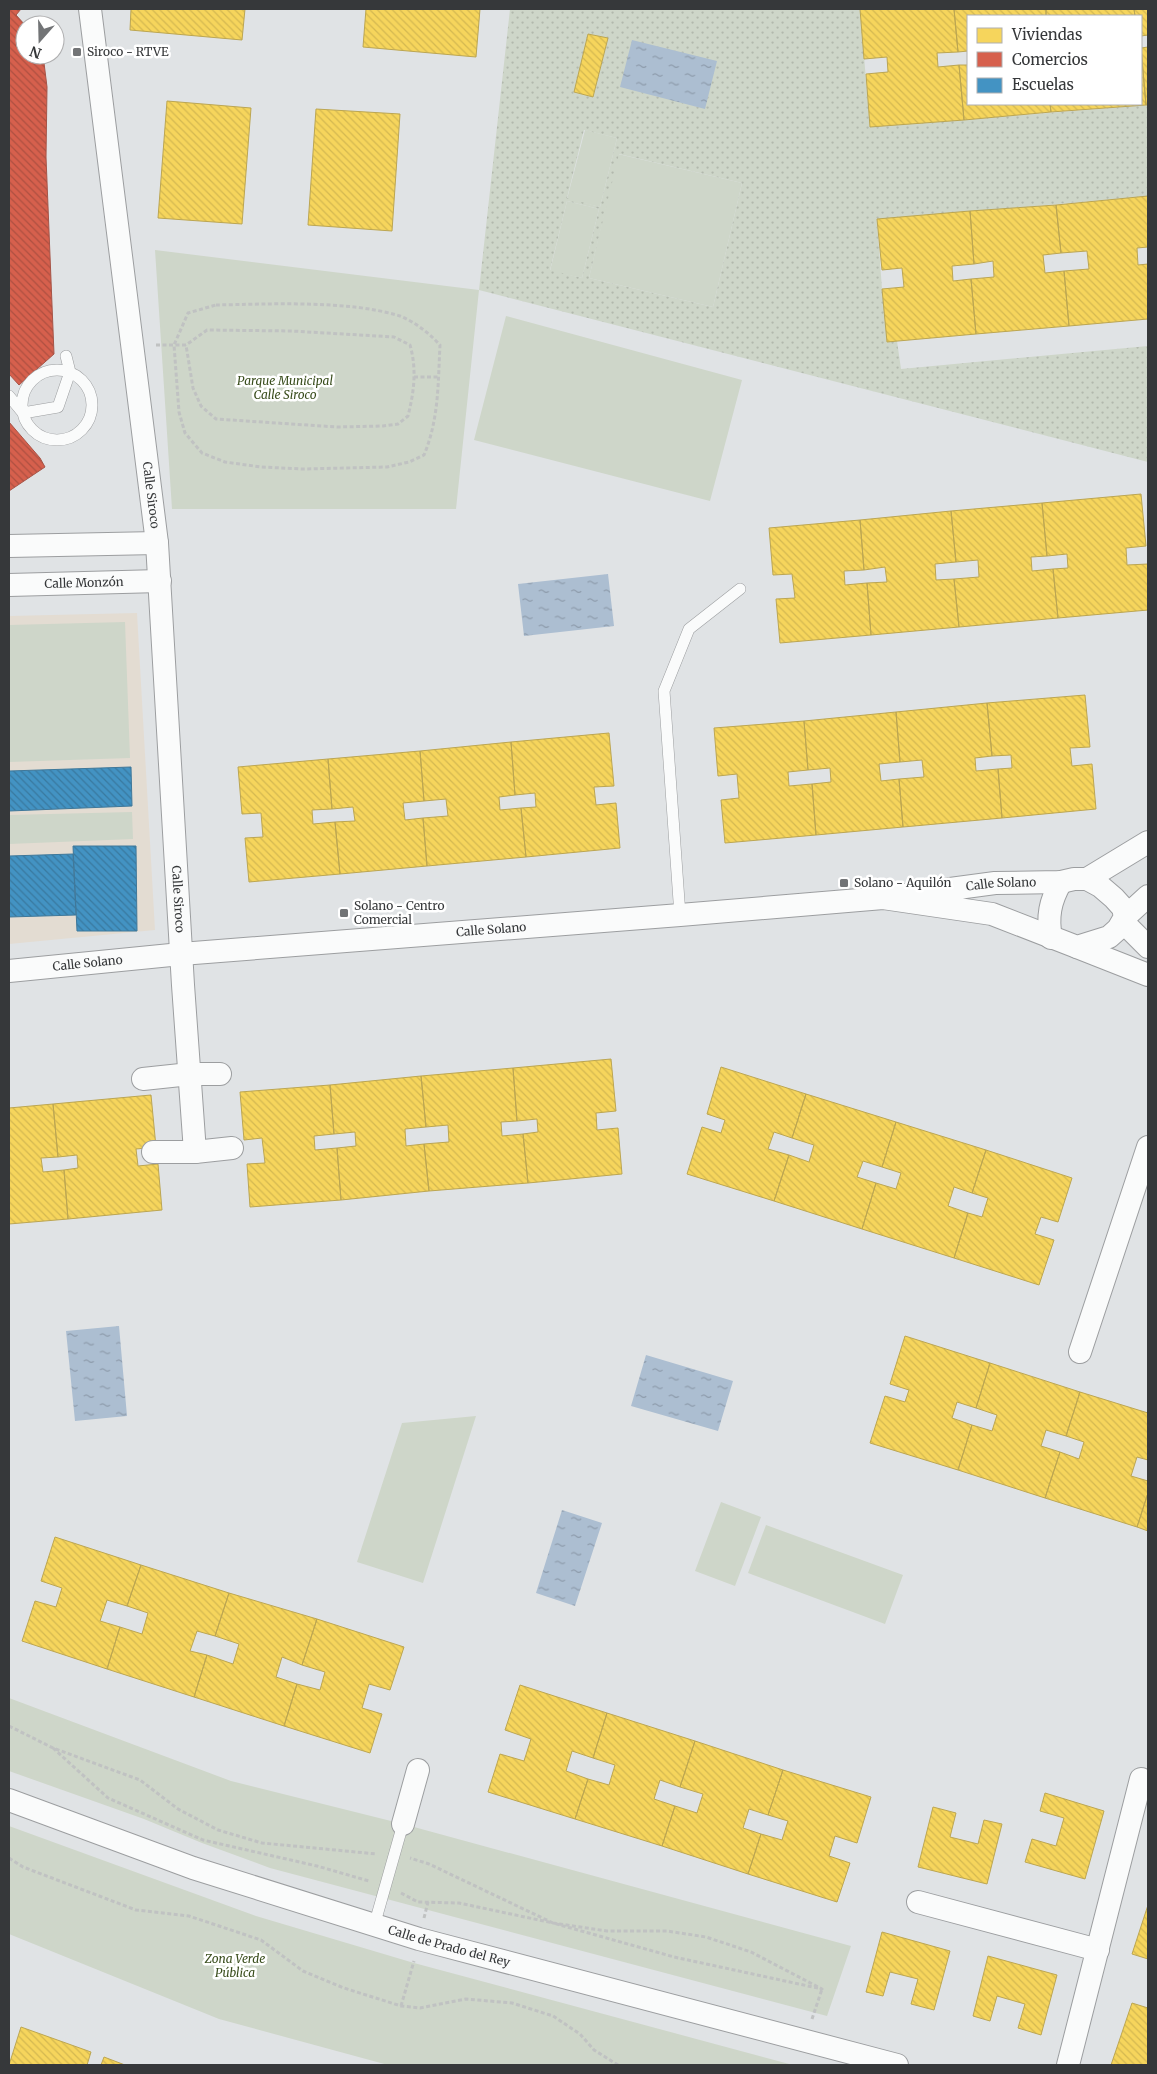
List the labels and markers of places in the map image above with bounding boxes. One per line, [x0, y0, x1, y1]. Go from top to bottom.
place label: Siroco - RTVE [87, 44, 169, 59]
marker: Siroco - RTVE [71, 46, 83, 58]
place label: Solano - Aquilón [854, 875, 951, 890]
marker: Solano - Aquilón [838, 877, 850, 889]
place label: Solano - Centro Comercial [354, 898, 444, 927]
marker: Solano - Centro Comercial [338, 907, 350, 919]

